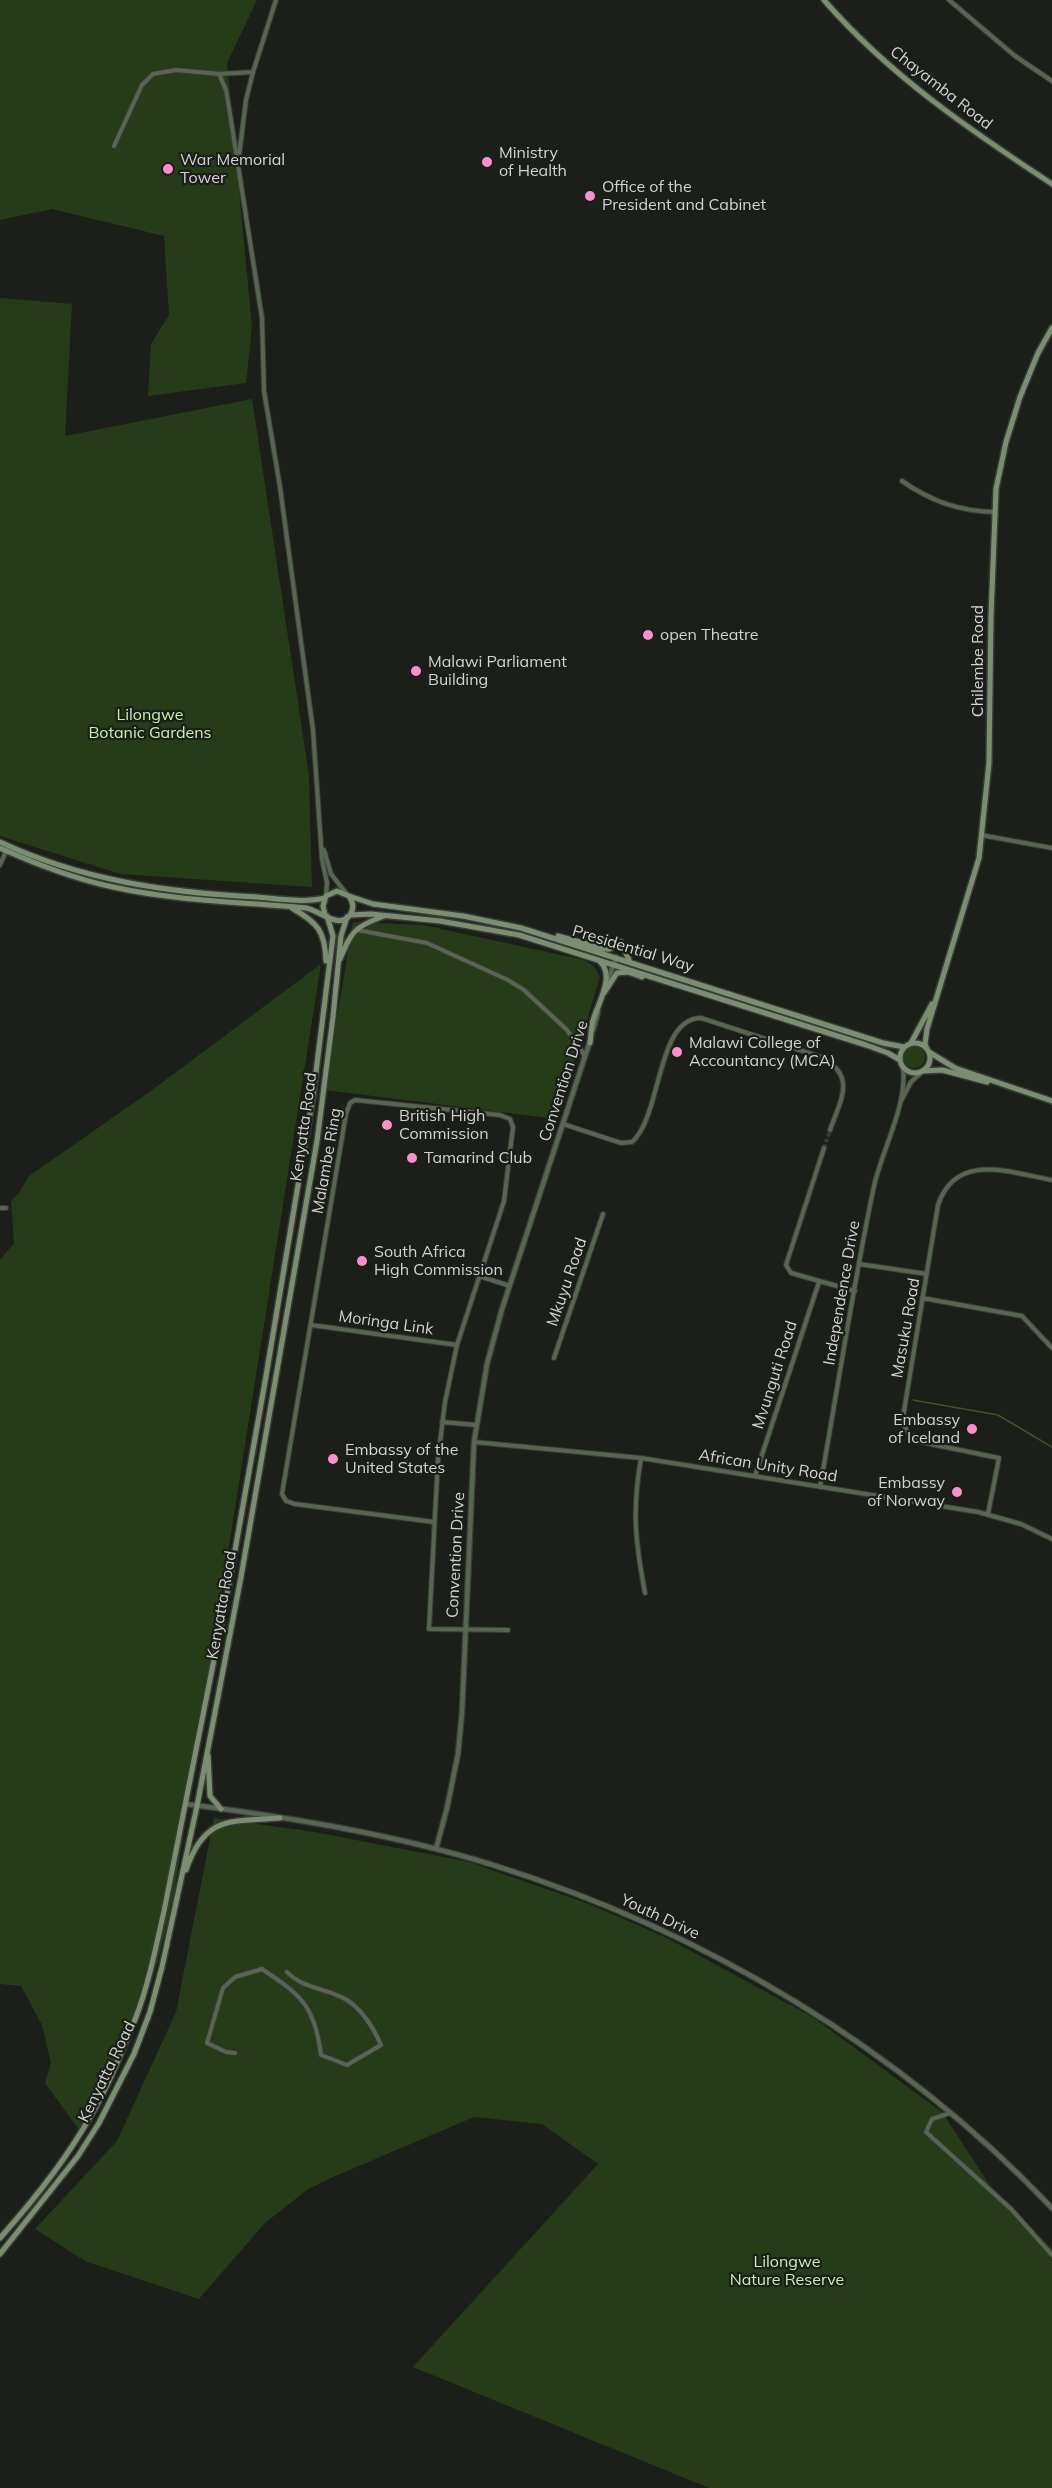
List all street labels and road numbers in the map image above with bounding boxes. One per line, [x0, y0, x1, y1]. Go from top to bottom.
street label: Chayamba Road [886, 42, 996, 134]
street label: Chilembe Road [968, 605, 988, 717]
street label: Presidential Way [570, 921, 696, 977]
street label: Convention Drive [535, 1018, 593, 1144]
street label: Kenyatta Road [287, 1071, 321, 1183]
street label: Malambe Ring [308, 1107, 346, 1215]
street label: Independence Drive [820, 1219, 864, 1367]
street label: Mkuyu Road [543, 1235, 591, 1329]
street label: Masuku Road [888, 1276, 924, 1380]
street label: Moringa Link [337, 1307, 435, 1339]
street label: Mvunguti Road [748, 1319, 802, 1431]
street label: African Unity Road [697, 1446, 839, 1486]
street label: Convention Drive [443, 1492, 469, 1618]
street label: Kenyatta Road [203, 1549, 241, 1661]
street label: Youth Drive [618, 1890, 702, 1944]
street label: Kenyatta Road [74, 2018, 140, 2126]

